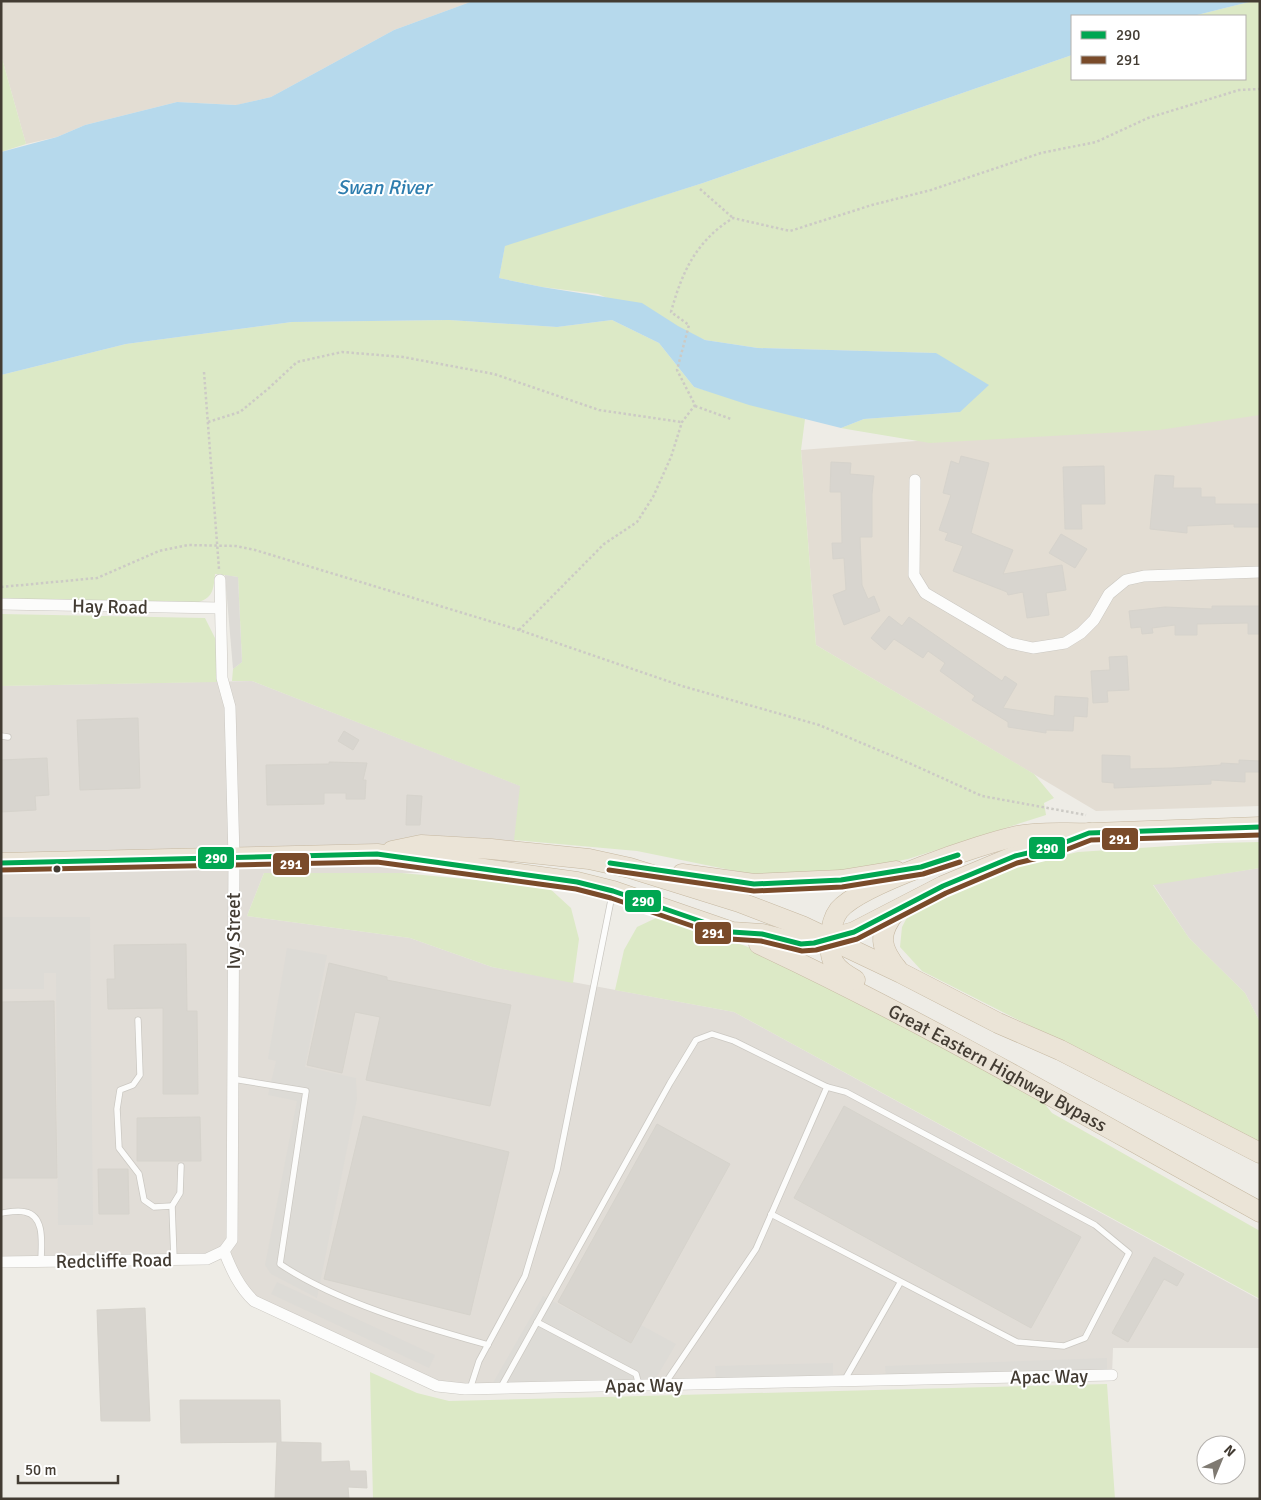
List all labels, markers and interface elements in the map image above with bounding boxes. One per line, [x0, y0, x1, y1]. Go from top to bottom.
legend [1071, 15, 1246, 80]
text: 290 [1116, 26, 1140, 44]
text: 291 [1116, 51, 1140, 69]
water label: Swan River [337, 175, 434, 200]
street label: Hay Road [72, 594, 148, 620]
line badge: 291 [1101, 827, 1139, 851]
text: 291 [1109, 831, 1132, 848]
line badge: 290 [1028, 836, 1066, 860]
text: 290 [1036, 840, 1059, 857]
line badge: 290 [197, 846, 235, 870]
text: 290 [205, 850, 228, 867]
line badge: 291 [272, 852, 310, 876]
text: 291 [280, 856, 303, 873]
unlabelled marker [52, 864, 62, 874]
line badge: 290 [624, 889, 662, 913]
street label: Ivy Street [222, 892, 246, 969]
text: 290 [632, 893, 655, 910]
line badge: 291 [694, 921, 732, 945]
text: 291 [702, 925, 725, 942]
street label: Great Eastern Highway Bypass [884, 999, 1111, 1138]
street label: Redcliffe Road [56, 1248, 173, 1274]
street label: Apac Way [1010, 1364, 1088, 1390]
street label: Apac Way [605, 1373, 683, 1399]
north arrow [1196, 1435, 1246, 1485]
text: N [1220, 1442, 1239, 1461]
scale bar [18, 1452, 118, 1484]
text: 50 m [25, 1461, 56, 1479]

